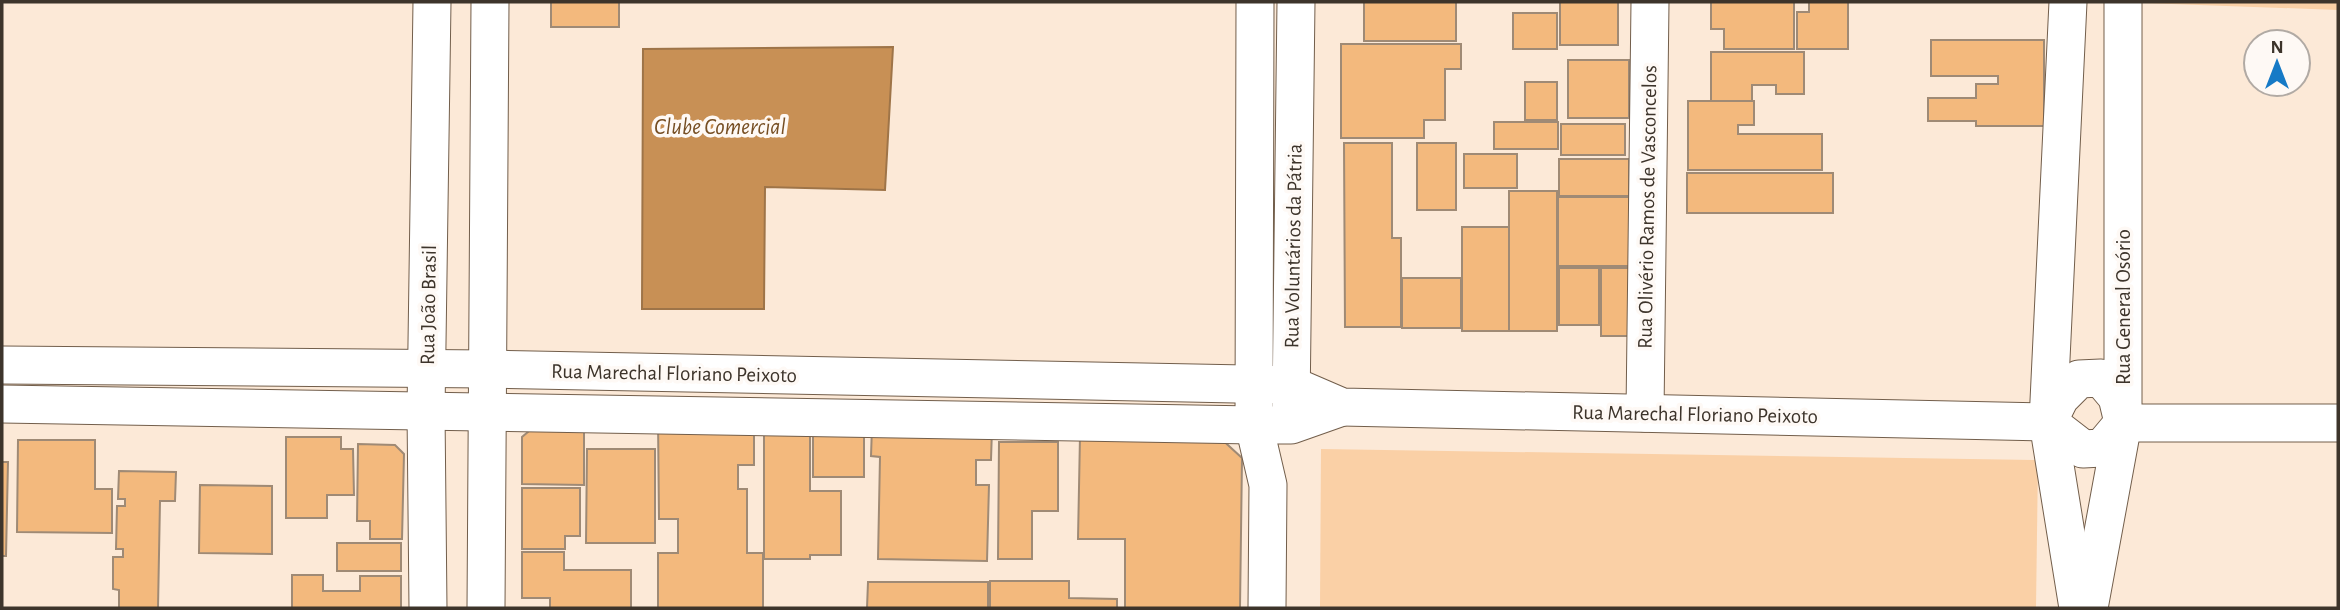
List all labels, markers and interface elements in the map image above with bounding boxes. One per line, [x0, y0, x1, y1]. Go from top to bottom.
north arrow [2242, 28, 2312, 98]
text: N [2270, 38, 2284, 57]
street label: Rua Olivério Ramos de Vasconcelos [1635, 65, 1660, 349]
water label: Clube Comercial [654, 116, 786, 139]
street label: Rua Voluntários da Pátria [1281, 143, 1306, 349]
street label: Rua General Osório [2113, 229, 2134, 385]
street label: Rua João Brasil [417, 245, 440, 365]
street label: Rua Marechal Floriano Peixoto [551, 361, 797, 386]
street label: Rua Marechal Floriano Peixoto [1572, 402, 1818, 427]

